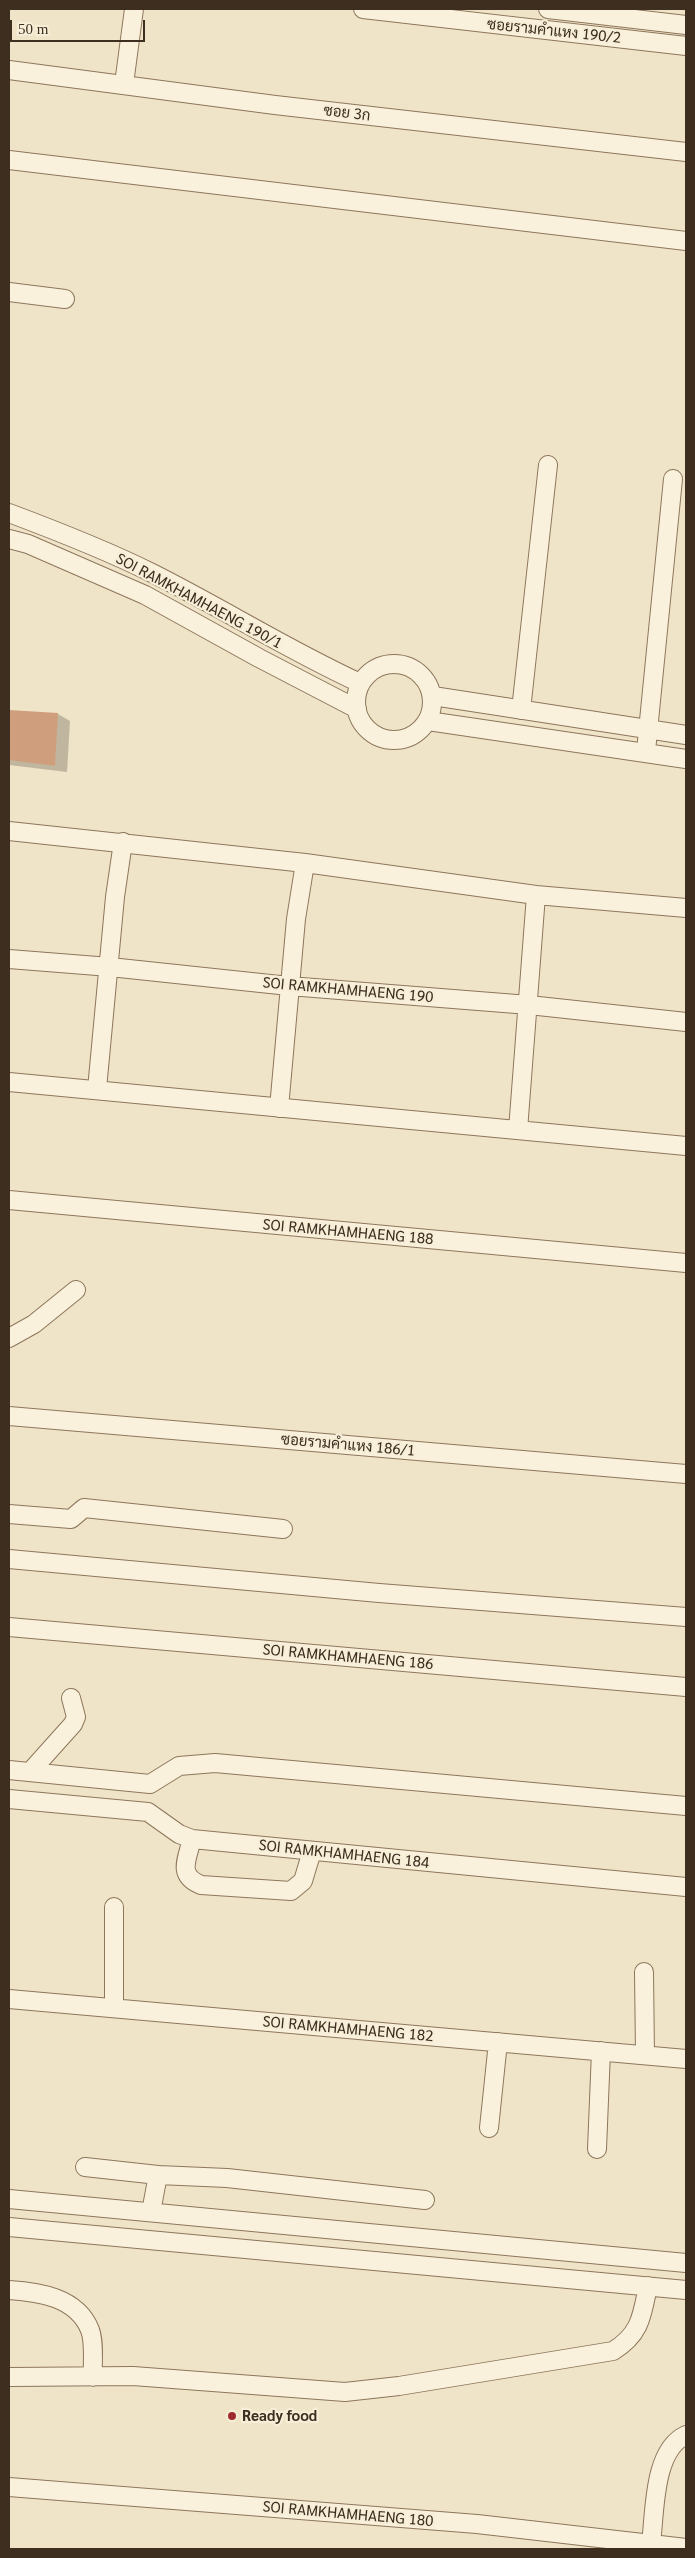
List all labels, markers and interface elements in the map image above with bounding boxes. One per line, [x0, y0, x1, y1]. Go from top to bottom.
scale bar [12, 10, 148, 42]
street label: ซอยรามคำแหง 190/2 [486, 15, 622, 47]
text: 50 m [18, 21, 48, 37]
street label: ซอย 3ก [322, 101, 372, 125]
street label: SOI RAMKHAMHAENG 190/1 [113, 549, 285, 653]
street label: SOI RAMKHAMHAENG 190 [262, 974, 434, 1006]
street label: SOI RAMKHAMHAENG 188 [262, 1216, 434, 1248]
street label: ซอยรามคำแหง 186/1 [280, 1430, 416, 1460]
street label: SOI RAMKHAMHAENG 186 [262, 1641, 434, 1673]
street label: SOI RAMKHAMHAENG 184 [258, 1836, 430, 1872]
street label: SOI RAMKHAMHAENG 182 [262, 2013, 434, 2045]
place label: Ready food [242, 2407, 317, 2425]
marker: Ready food [226, 2410, 238, 2422]
street label: SOI RAMKHAMHAENG 180 [262, 2498, 434, 2530]

